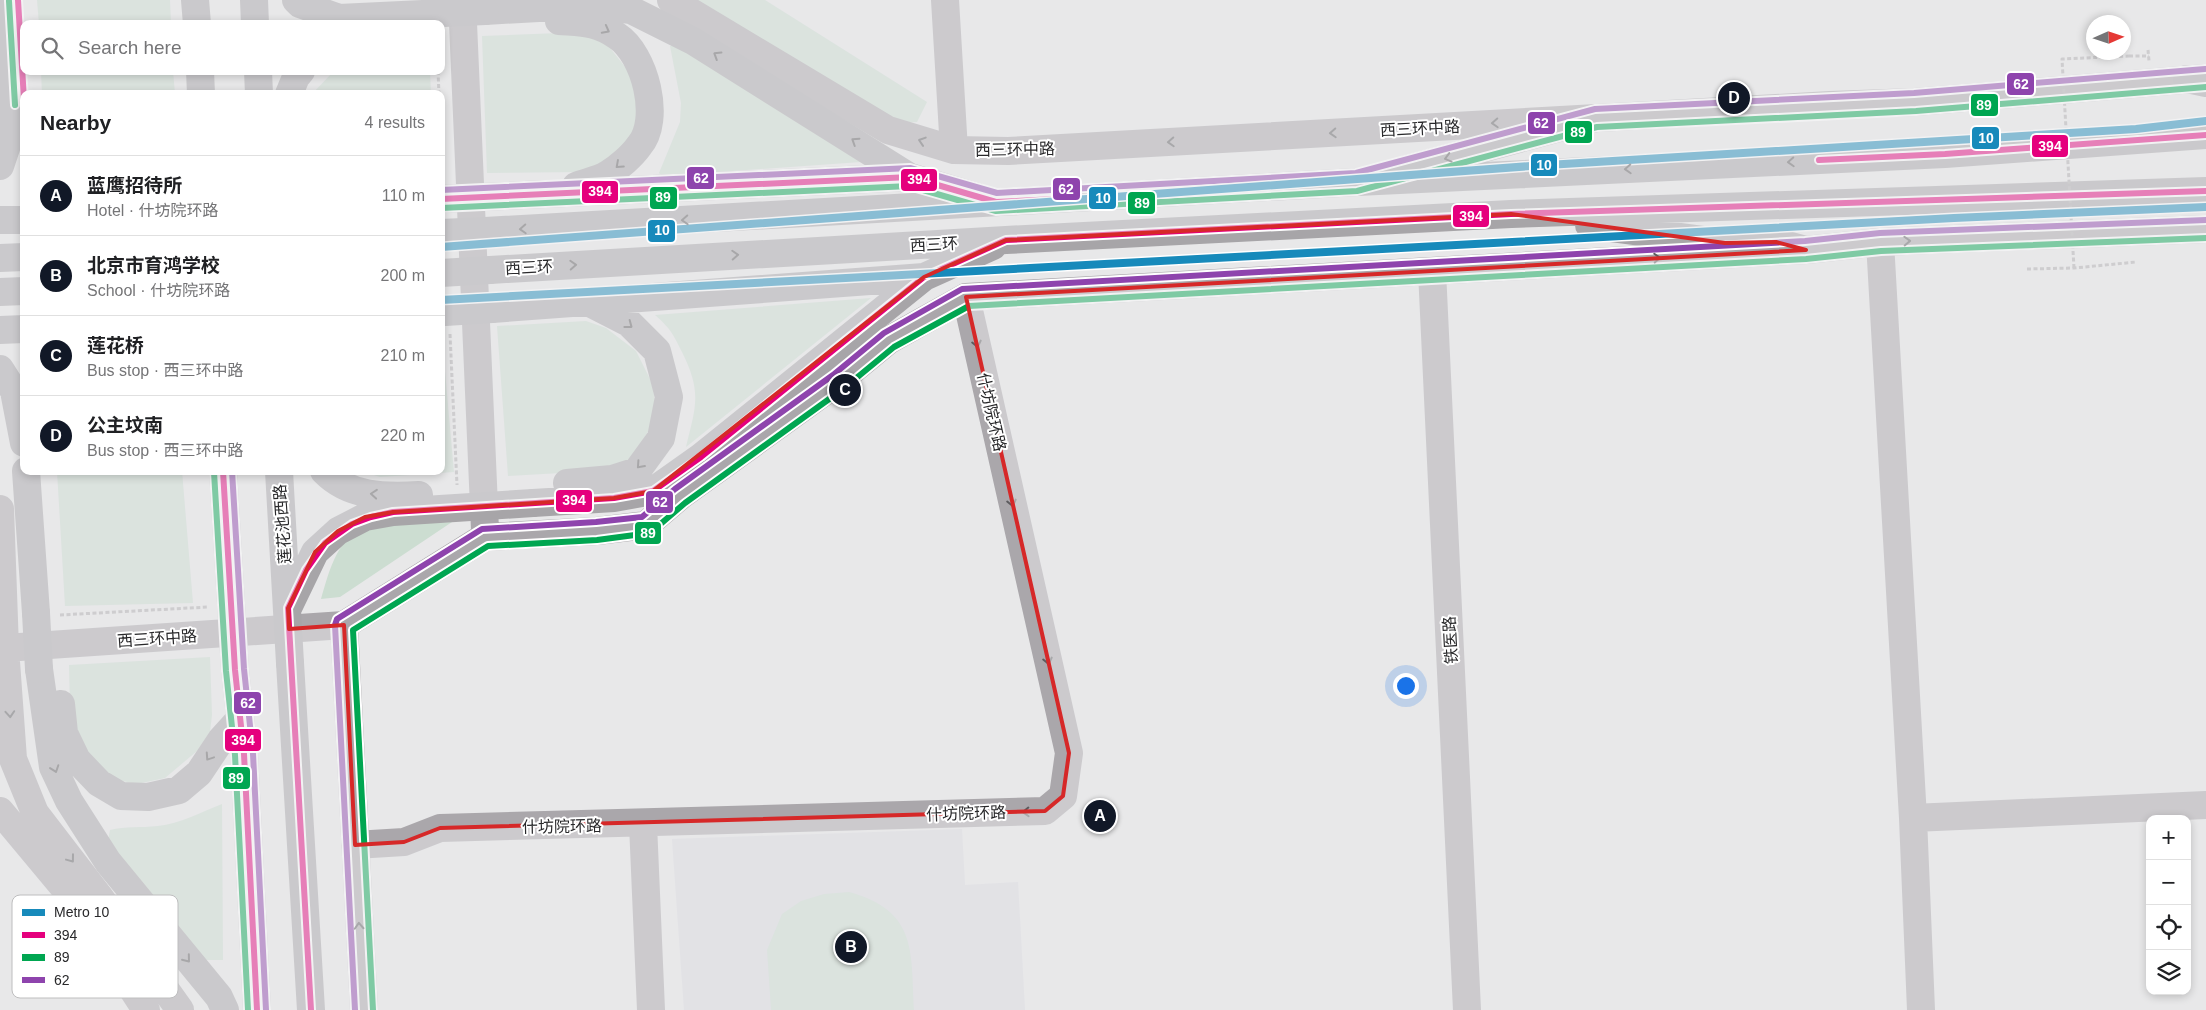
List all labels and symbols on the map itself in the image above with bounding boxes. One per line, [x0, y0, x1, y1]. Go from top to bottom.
north arrow [2086, 15, 2131, 60]
one-way arrow [601, 24, 610, 34]
one-way arrow [713, 52, 722, 62]
line badge: 62 [2006, 72, 2035, 96]
text: 62 [2013, 76, 2029, 92]
pin: D [1718, 79, 1750, 117]
line badge: 89 [1970, 93, 1999, 117]
text: 89 [1976, 97, 1992, 113]
line badge: 62 [1527, 111, 1556, 135]
text: 62 [1533, 115, 1549, 131]
street label: 西三环中路 [1380, 118, 1460, 139]
one-way arrow [1491, 118, 1499, 129]
line badge: 89 [1564, 120, 1593, 144]
text: 89 [1570, 124, 1586, 140]
line badge: 10 [1971, 126, 2000, 150]
one-way arrow [1329, 127, 1337, 138]
text: 10 [1978, 130, 1994, 146]
line badge: 394 [2031, 134, 2069, 158]
one-way arrow [919, 137, 927, 147]
one-way arrow [1167, 137, 1175, 148]
one-way arrow [851, 138, 860, 147]
text: 394 [2038, 138, 2062, 154]
street label: 西三环中路 [975, 140, 1055, 159]
one-way arrow [1444, 152, 1452, 162]
line badge: 10 [1530, 153, 1558, 177]
one-way arrow [1786, 156, 1794, 167]
text: 10 [1536, 157, 1552, 173]
one-way arrow [615, 159, 624, 168]
one-way arrow [1624, 164, 1632, 175]
line badge: 62 [686, 166, 715, 190]
line badge: 394 [900, 168, 938, 192]
text: 62 [693, 170, 709, 186]
text: 394 [907, 171, 931, 187]
line badge: 62 [1052, 177, 1081, 201]
line badge: 394 [581, 180, 619, 204]
text: 62 [1058, 181, 1074, 197]
text: 394 [588, 183, 612, 199]
line badge: 89 [649, 186, 678, 210]
line badge: 10 [1088, 186, 1117, 210]
text: 89 [655, 189, 671, 205]
text: 10 [1095, 190, 1111, 206]
line badge: 89 [1127, 191, 1156, 215]
text: 89 [1134, 195, 1150, 211]
line badge: 394 [1452, 204, 1490, 228]
text: 394 [1459, 208, 1483, 224]
one-way arrow [681, 214, 689, 225]
line badge: 10 [647, 219, 676, 243]
text: 10 [654, 222, 670, 238]
one-way arrow [518, 223, 526, 234]
street label: 西三环 [910, 235, 958, 254]
one-way arrow [1903, 235, 1911, 246]
one-way arrow [732, 250, 740, 261]
one-way arrow [1654, 253, 1662, 264]
street label: 西三环 [505, 258, 553, 277]
one-way arrow [569, 259, 577, 270]
one-way arrow [623, 319, 632, 327]
one-way arrow [971, 340, 981, 349]
pin: C [829, 371, 861, 409]
street label: 什坊院环路 [974, 371, 1009, 453]
one-way arrow [636, 459, 645, 468]
street label: 莲花池西路 [271, 483, 294, 564]
one-way arrow [370, 488, 378, 499]
line badge: 394 [555, 489, 593, 513]
line badge: 62 [645, 490, 674, 514]
text: 394 [562, 492, 586, 508]
text: 62 [652, 494, 668, 510]
one-way arrow [1007, 498, 1017, 507]
line badge: 89 [634, 521, 662, 545]
text: 89 [640, 525, 656, 541]
street label: 铁医路 [1441, 616, 1460, 664]
street label: 西三环中路 [117, 627, 198, 650]
one-way arrow [1042, 657, 1053, 666]
your location [1393, 673, 1419, 699]
line badge: 62 [233, 691, 262, 715]
text: 62 [240, 695, 256, 711]
one-way arrow [4, 710, 15, 718]
line badge: 394 [224, 728, 262, 752]
text: 394 [231, 732, 255, 748]
one-way arrow [206, 752, 216, 761]
one-way arrow [49, 764, 59, 773]
line badge: 89 [222, 766, 251, 790]
text: 89 [228, 770, 244, 786]
pin: A [1084, 797, 1116, 835]
street label: 什坊院环路 [926, 804, 1006, 823]
one-way arrow [1022, 806, 1030, 817]
street label: 什坊院环路 [522, 817, 602, 836]
one-way arrow [66, 853, 74, 862]
legend [12, 895, 178, 998]
text: Metro 10 [54, 904, 109, 920]
one-way arrow [354, 922, 365, 930]
text: 394 [54, 927, 78, 943]
pin: B [835, 928, 867, 966]
text: 89 [54, 949, 70, 965]
one-way arrow [182, 953, 190, 962]
text: 62 [54, 972, 70, 988]

